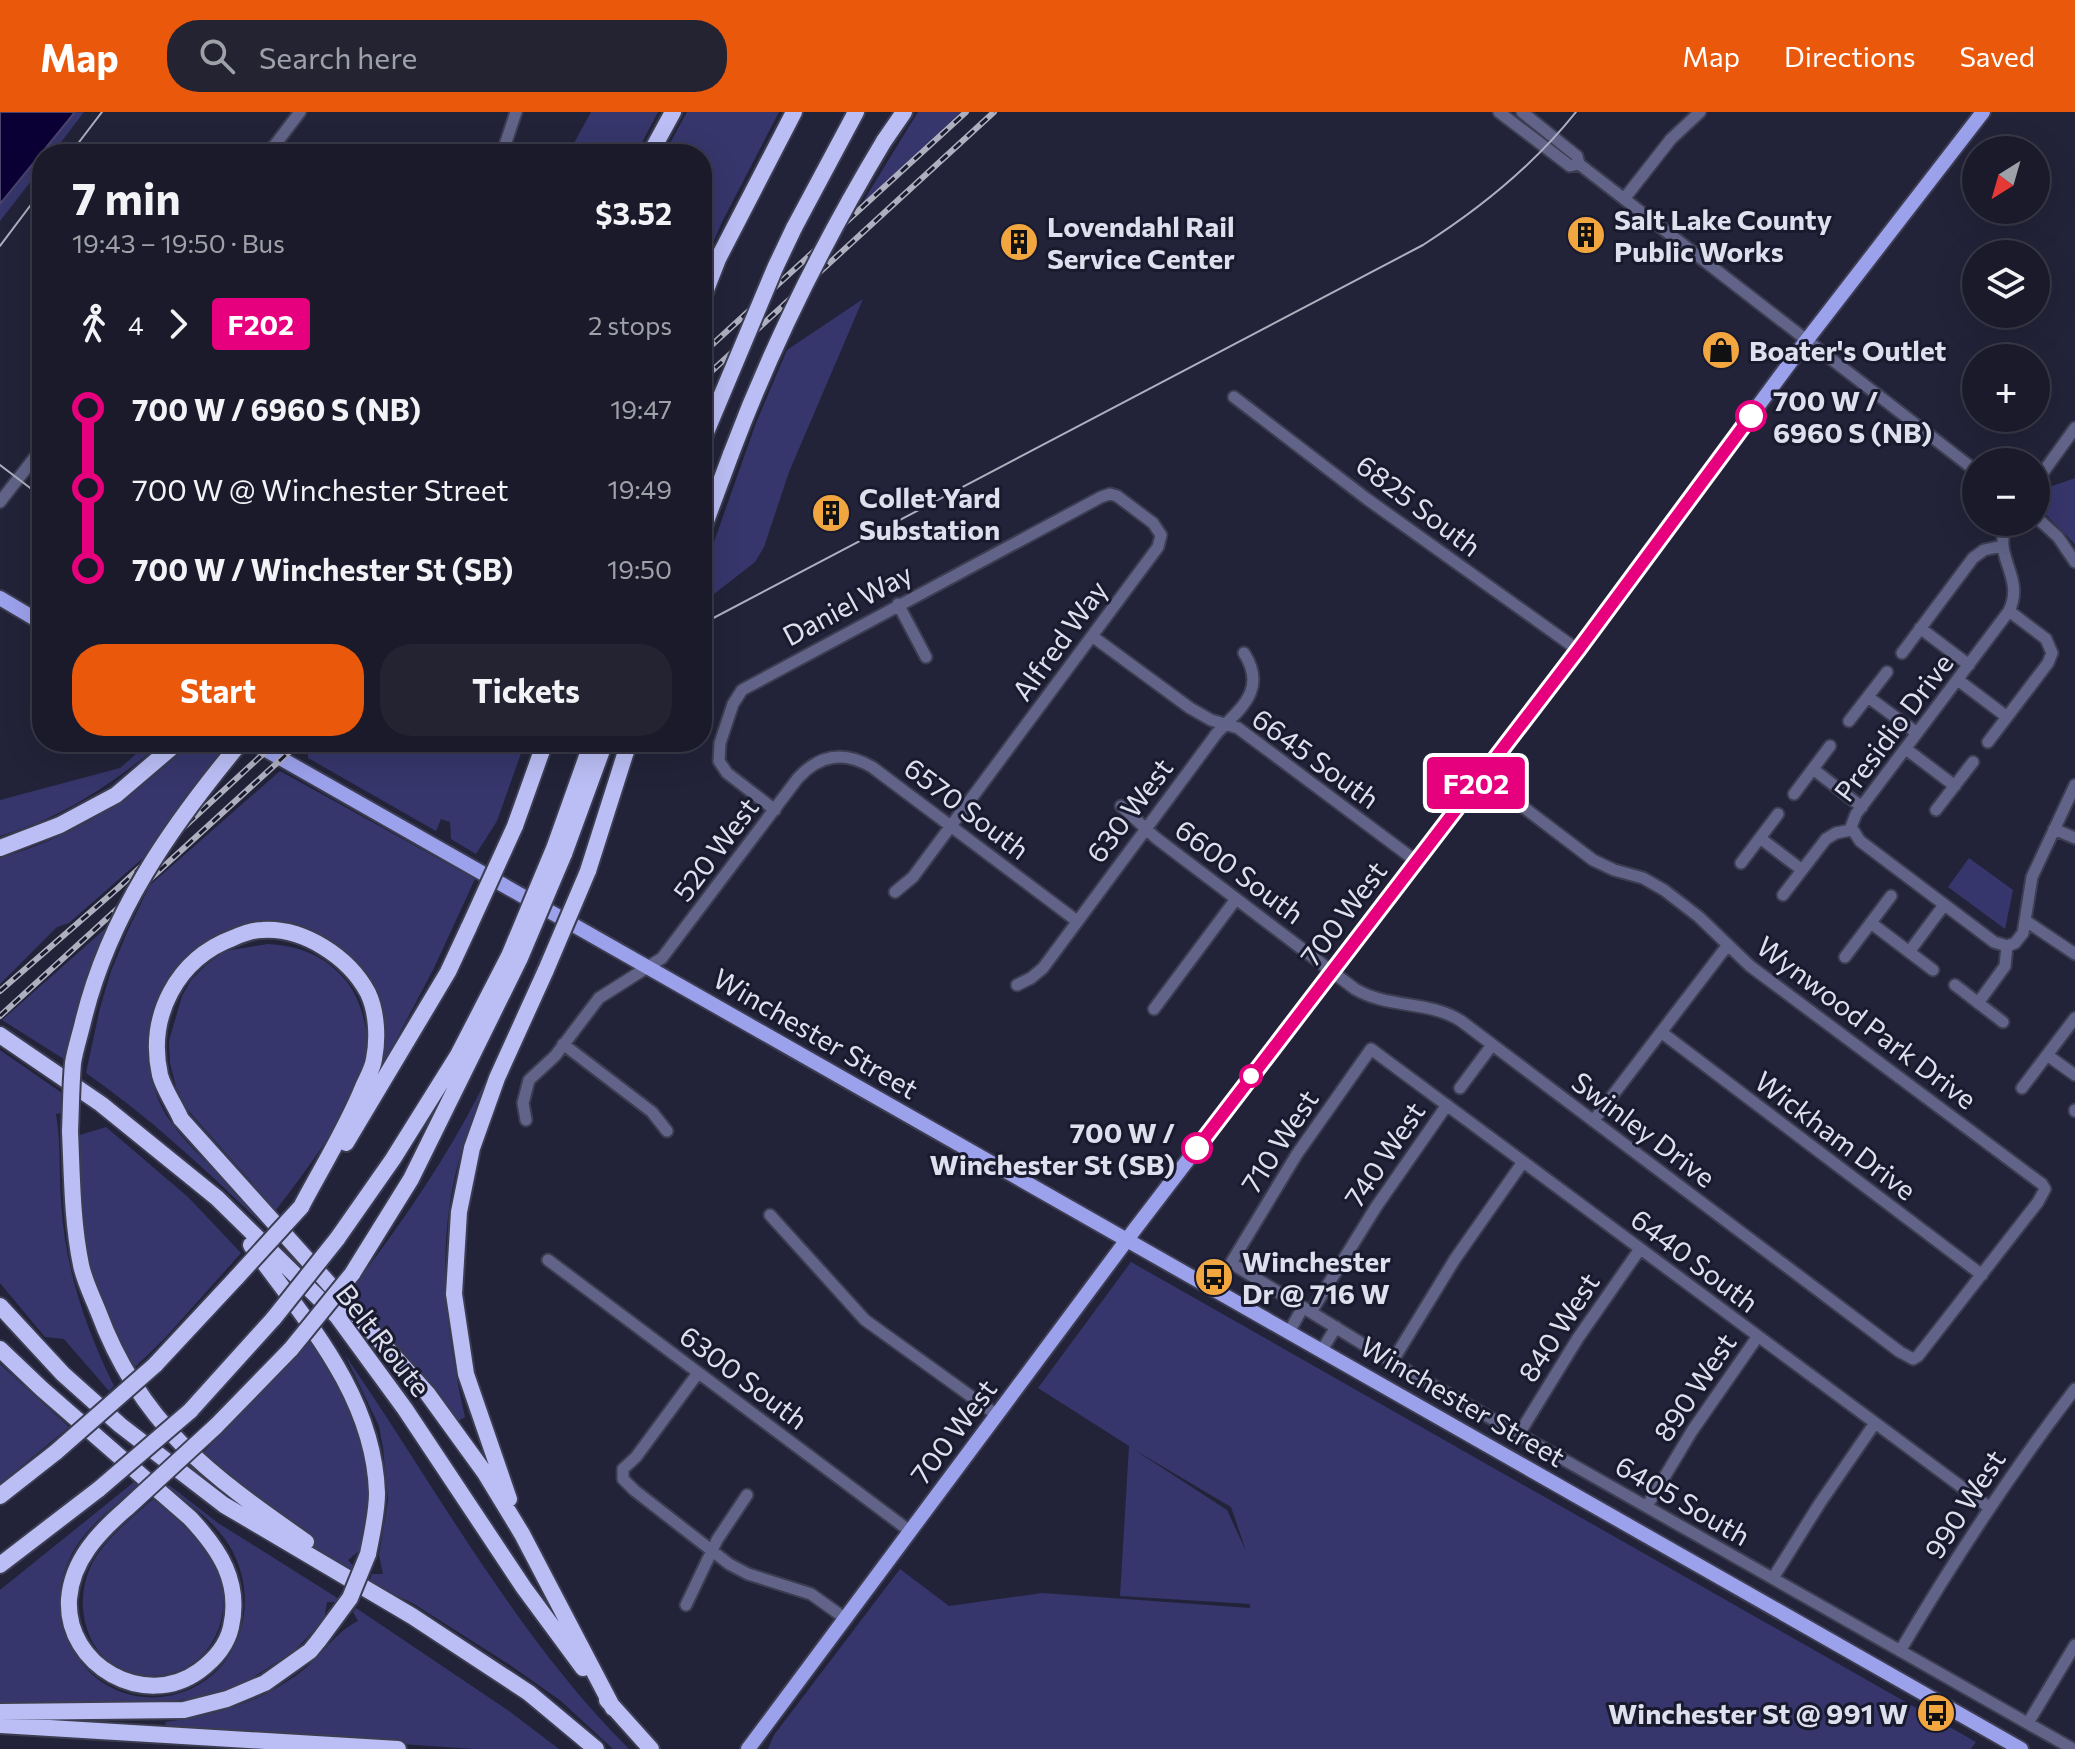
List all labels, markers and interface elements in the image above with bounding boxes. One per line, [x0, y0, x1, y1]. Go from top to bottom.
search box [167, 20, 727, 92]
text: Map [40, 33, 119, 80]
icon: search [195, 34, 239, 78]
text: Search here [259, 38, 417, 75]
text: Map [1682, 39, 1740, 73]
text: Directions [1784, 39, 1915, 73]
text: Saved [1959, 39, 2035, 73]
north arrow [1962, 136, 2050, 224]
map controls [1962, 136, 2050, 536]
text: 7 min [72, 170, 181, 224]
text: $3.52 [595, 194, 672, 231]
place label: Salt Lake County Public Works [1614, 202, 1832, 268]
place label: Lovendahl Rail Service Center [1047, 209, 1235, 275]
building icon: Salt Lake County Public Works [1565, 214, 1607, 256]
building icon: Lovendahl Rail Service Center [998, 221, 1040, 263]
text: 19:43 – 19:50 · Bus [72, 227, 285, 258]
button: layers [1962, 240, 2050, 328]
icon: walk [72, 302, 116, 346]
icon: forward [156, 302, 200, 346]
text: F202 [228, 307, 294, 341]
text: 4 [128, 309, 144, 340]
text: 2 stops [588, 309, 672, 340]
shop icon: Boater's Outlet [1700, 329, 1742, 371]
place label: Boater's Outlet [1749, 333, 1947, 367]
button: + [1962, 344, 2050, 432]
place label: 700 W / 6960 S (NB) [1773, 383, 1932, 449]
text: 700 W / 6960 S (NB) [132, 390, 421, 427]
text: 19:47 [610, 393, 672, 424]
marker: 700 W / 6960 S (NB) [1736, 401, 1766, 431]
street label: 6825 South [1350, 447, 1488, 563]
button: − [1962, 448, 2050, 536]
text: 700 W @ Winchester Street [132, 470, 509, 507]
text: 19:49 [608, 473, 672, 504]
place label: Collet Yard Substation [859, 480, 1001, 546]
building icon: Collet Yard Substation [810, 492, 852, 534]
text: 700 W / Winchester St (SB) [132, 550, 513, 587]
text: 19:50 [607, 553, 672, 584]
street label: Daniel Way [776, 556, 918, 652]
street label: Alfred Way [1004, 573, 1114, 707]
button: Start [72, 644, 364, 736]
button: Tickets [380, 644, 672, 736]
street label: Presidio Drive [1826, 646, 1960, 808]
street label: 6645 South [1246, 701, 1386, 815]
street label: 6570 South [898, 750, 1036, 866]
street label: 630 West [1079, 751, 1179, 869]
line badge: F202 [1420, 757, 1532, 809]
text: F202 [1443, 766, 1509, 800]
street label: 520 West [665, 791, 765, 907]
street label: 6600 South [1169, 812, 1311, 930]
street label: 700 West [1293, 854, 1393, 972]
street label: Wynwood Park Drive [1750, 928, 1984, 1116]
street label: Winchester Street [708, 961, 924, 1105]
street label: Wickham Drive [1749, 1063, 1923, 1207]
street label: Swinley Drive [1566, 1064, 1722, 1194]
unlabelled marker [1240, 1065, 1262, 1087]
street label: 710 West [1233, 1083, 1325, 1199]
street label: 740 West [1337, 1095, 1431, 1213]
place label: 700 W / Winchester St (SB) [930, 1115, 1175, 1181]
marker: 700 W / Winchester St (SB) [1182, 1133, 1212, 1163]
street label: 6440 South [1625, 1201, 1765, 1319]
place label: Winchester Dr @ 716 W [1242, 1244, 1391, 1310]
bus stop icon: Winchester Dr @ 716 W [1193, 1256, 1235, 1298]
street label: 840 West [1510, 1266, 1606, 1388]
street label: Belt Route [330, 1277, 438, 1403]
street label: 6300 South [673, 1318, 815, 1436]
street label: 890 West [1645, 1326, 1743, 1448]
street label: Winchester Street [1355, 1329, 1571, 1473]
street label: 700 West [903, 1372, 1003, 1490]
street label: 990 West [1916, 1443, 2012, 1565]
street label: 6405 South [1610, 1448, 1756, 1552]
bus stop icon: Winchester St @ 991 W [1915, 1692, 1957, 1734]
place label: Winchester St @ 991 W [1608, 1696, 1908, 1730]

